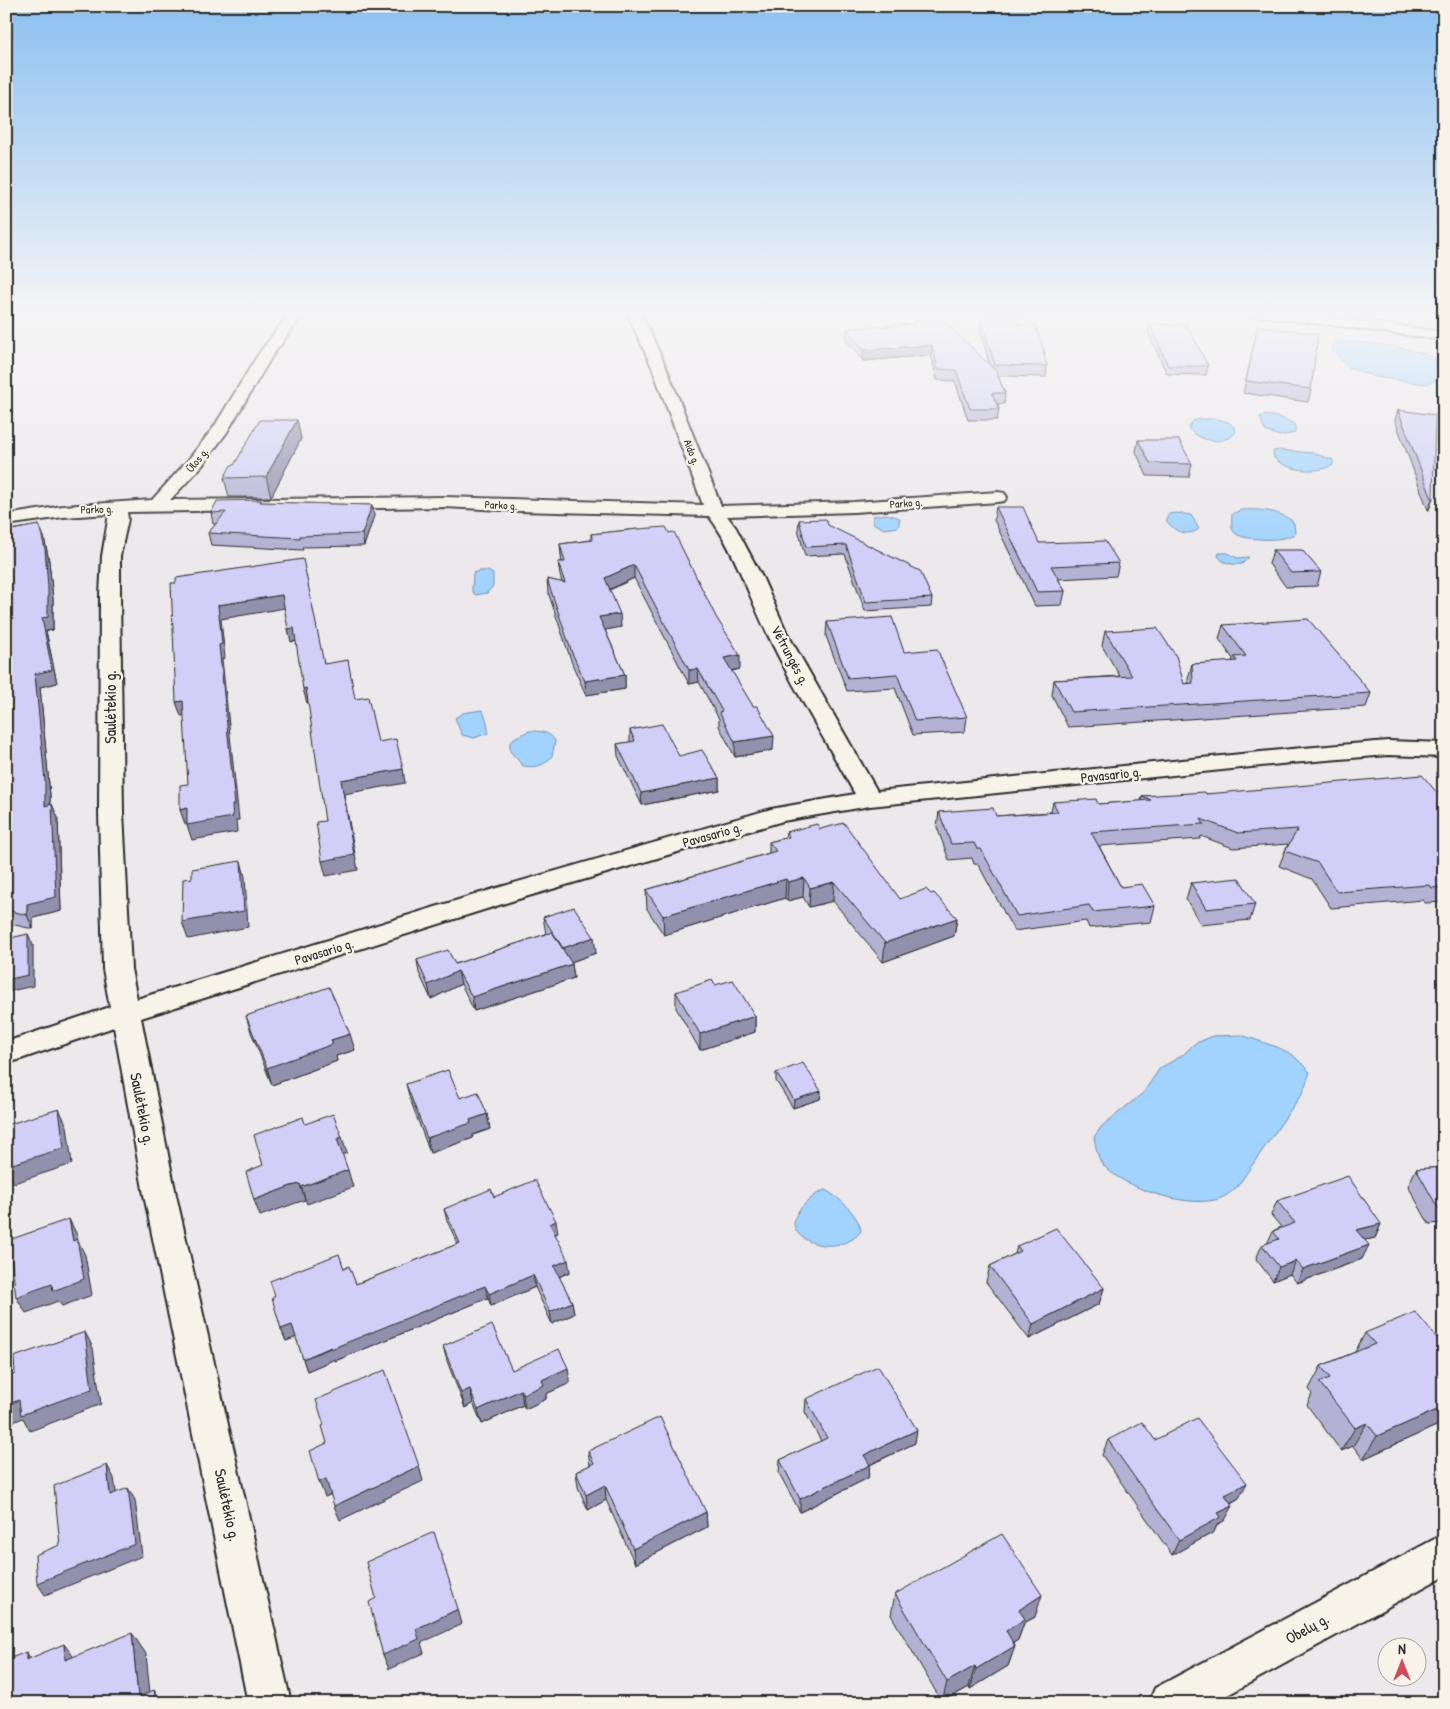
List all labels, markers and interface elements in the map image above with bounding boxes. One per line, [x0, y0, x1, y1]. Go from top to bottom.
street label: Aido g. [681, 437, 703, 467]
street label: Ūlos g. [183, 445, 211, 475]
street label: Parko g. [889, 495, 923, 511]
street label: Parko g. [484, 497, 518, 513]
street label: Parko g. [80, 501, 114, 517]
street label: Vėtrungės g. [766, 622, 815, 689]
street label: Saulėtekio g. [99, 670, 121, 744]
street label: Pavasario g. [1080, 761, 1142, 788]
street label: Pavasario g. [680, 816, 744, 852]
street label: Pavasario g. [292, 933, 356, 970]
street label: Saulėtekio g. [125, 1071, 161, 1147]
street label: Saulėtekio g. [210, 1467, 246, 1543]
street label: Obelų g. [1281, 1607, 1333, 1649]
north arrow [1378, 1636, 1428, 1686]
text: N [1398, 1639, 1406, 1658]

